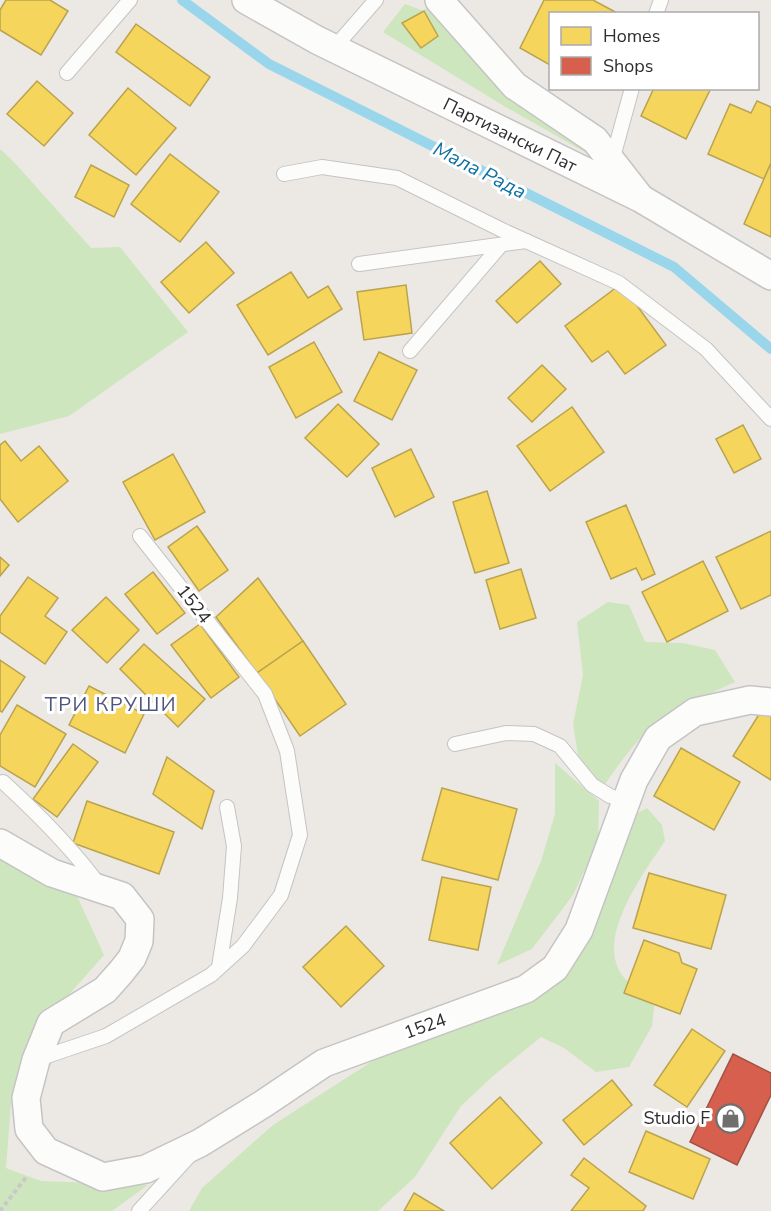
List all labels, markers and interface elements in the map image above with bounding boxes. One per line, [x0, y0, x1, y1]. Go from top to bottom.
legend [549, 12, 759, 90]
text: Homes [603, 24, 660, 48]
text: Shops [603, 54, 653, 78]
street label: Партизански Пат [439, 92, 581, 178]
water label: Мала Рада [429, 135, 531, 205]
street label: 1524 [171, 580, 217, 629]
district label: ТРИ КРУШИ [45, 691, 177, 718]
street label: 1524 [401, 1007, 450, 1045]
shop icon: Studio F [715, 1102, 747, 1134]
place label: Studio F [643, 1106, 710, 1130]

